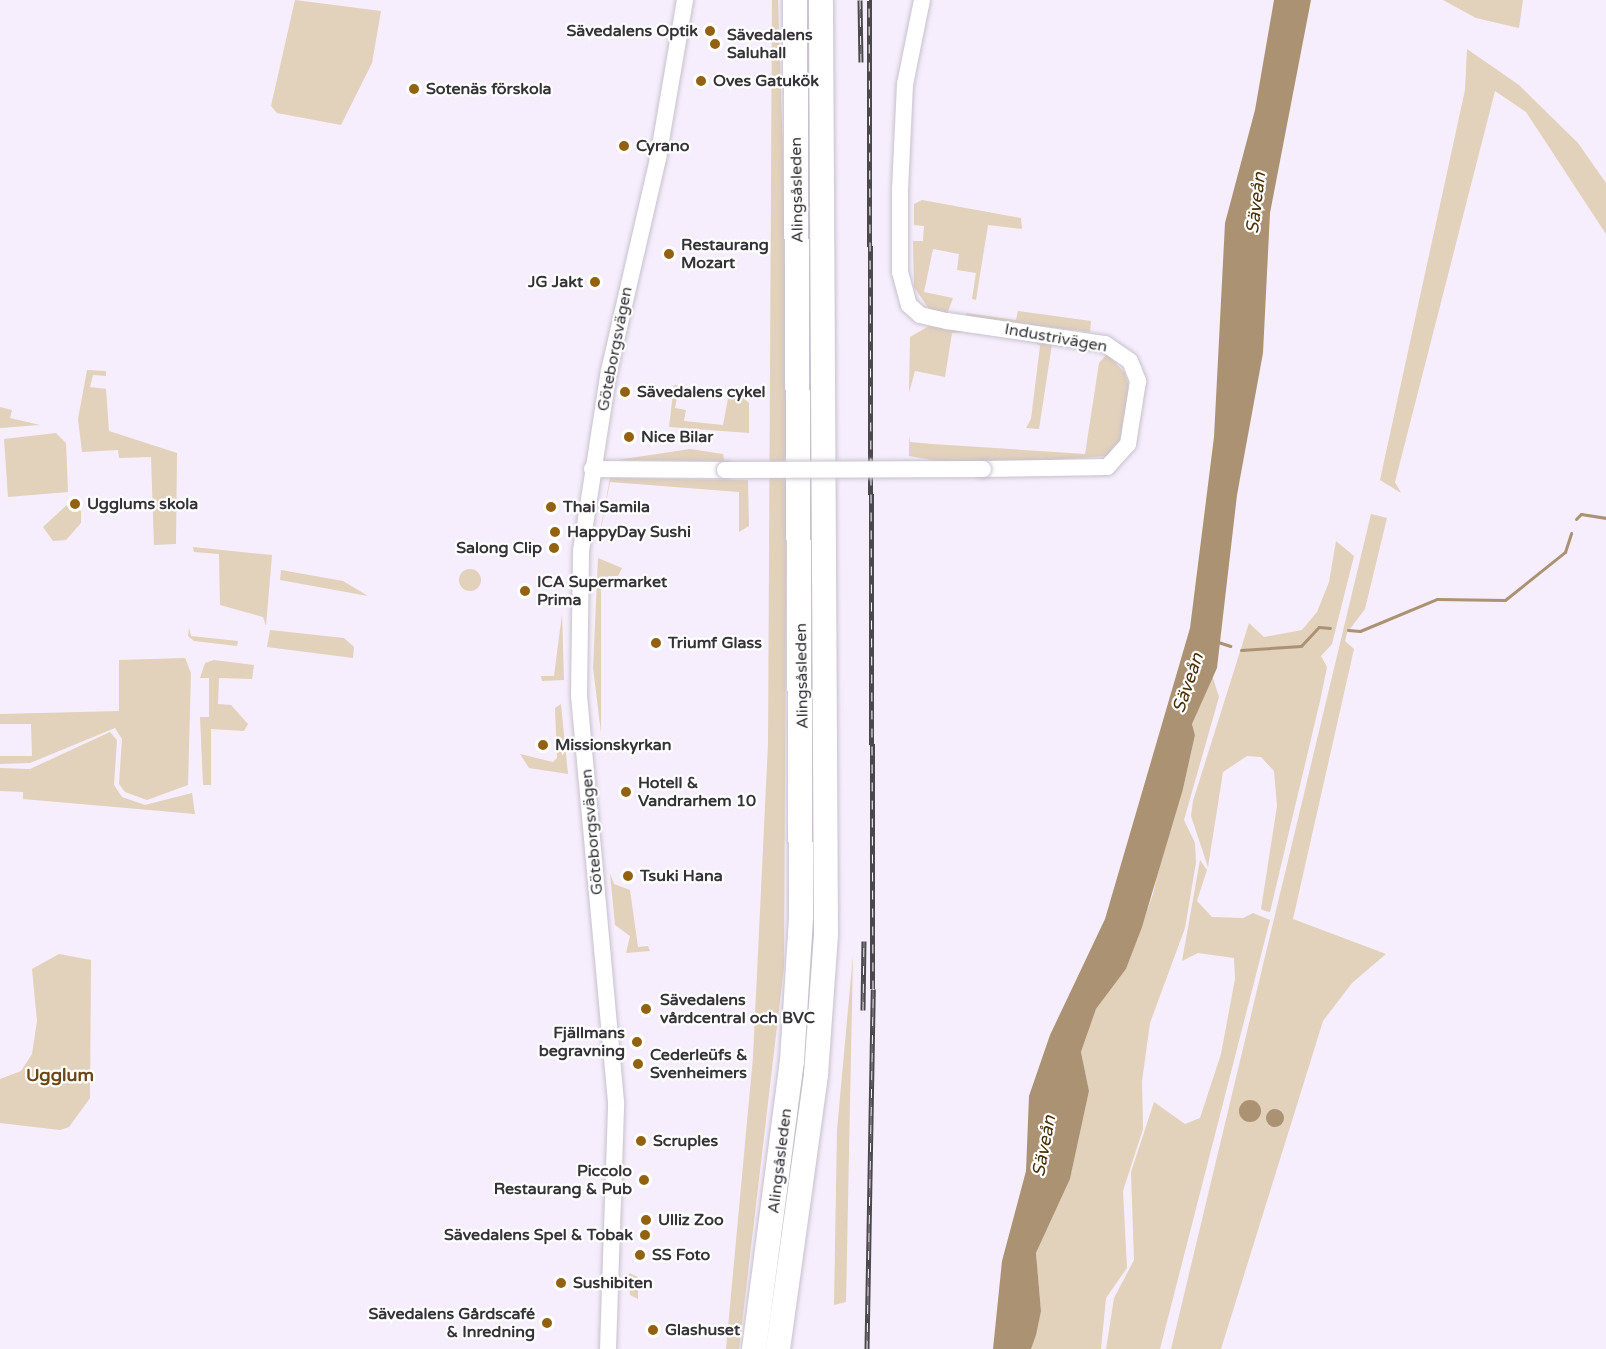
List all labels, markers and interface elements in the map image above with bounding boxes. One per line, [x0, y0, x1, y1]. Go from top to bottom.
place label: Sävedalens Optik [566, 21, 698, 41]
marker: Sävedalens Optik [703, 24, 717, 38]
place label: Sävedalens Saluhall [727, 25, 813, 63]
marker: Sävedalens Saluhall [708, 37, 722, 51]
place label: Oves Gatukök [713, 71, 819, 91]
marker: Oves Gatukök [694, 74, 708, 88]
place label: Sotenäs förskola [426, 79, 552, 99]
marker: Sotenäs förskola [407, 82, 421, 96]
place label: Cyrano [636, 136, 690, 156]
street label: Alingsåsleden [786, 137, 808, 243]
marker: Cyrano [617, 139, 631, 153]
water label: Säveån [1242, 171, 1270, 235]
place label: Restaurang Mozart [681, 235, 769, 273]
marker: Restaurang Mozart [662, 247, 676, 261]
place label: JG Jakt [528, 272, 583, 292]
marker: JG Jakt [588, 275, 602, 289]
street label: Göteborgsvägen [594, 285, 636, 413]
street label: Industrivägen [1003, 320, 1109, 356]
place label: Sävedalens cykel [637, 382, 766, 402]
marker: Sävedalens cykel [618, 385, 632, 399]
place label: Nice Bilar [641, 427, 713, 447]
marker: Nice Bilar [622, 430, 636, 444]
place label: Ugglums skola [87, 494, 198, 514]
marker: Ugglums skola [68, 497, 82, 511]
place label: Thai Samila [563, 497, 650, 517]
marker: Thai Samila [544, 500, 558, 514]
place label: HappyDay Sushi [567, 522, 691, 542]
marker: HappyDay Sushi [548, 525, 562, 539]
place label: Salong Clip [456, 538, 542, 558]
marker: Salong Clip [547, 541, 561, 555]
place label: ICA Supermarket Prima [537, 572, 667, 610]
marker: ICA Supermarket Prima [518, 584, 532, 598]
street label: Alingsåsleden [791, 623, 813, 729]
place label: Triumf Glass [668, 633, 762, 653]
marker: Triumf Glass [649, 636, 663, 650]
water label: Säveån [1168, 650, 1208, 716]
place label: Missionskyrkan [555, 735, 672, 755]
marker: Missionskyrkan [536, 738, 550, 752]
street label: Göteborgsvägen [577, 768, 607, 896]
place label: Hotell & Vandrarhem 10 [638, 773, 756, 811]
marker: Hotell & Vandrarhem 10 [619, 785, 633, 799]
place label: Tsuki Hana [640, 866, 723, 886]
marker: Tsuki Hana [621, 869, 635, 883]
place label: Sävedalens vårdcentral och BVC [660, 990, 815, 1028]
marker: Sävedalens vårdcentral och BVC [637, 1000, 655, 1018]
place label: Fjällmans begravning [539, 1023, 625, 1061]
marker: Fjällmans begravning [630, 1035, 644, 1049]
place label: Cederleüfs & Svenheimers [650, 1045, 748, 1083]
marker: Cederleüfs & Svenheimers [631, 1057, 645, 1071]
district label: Ugglum [26, 1064, 94, 1086]
street label: Alingsåsleden [764, 1107, 796, 1215]
water label: Säveån [1028, 1114, 1060, 1178]
place label: Scruples [653, 1131, 718, 1151]
marker: Scruples [634, 1134, 648, 1148]
place label: Piccolo Restaurang & Pub [494, 1161, 632, 1199]
marker: Piccolo Restaurang & Pub [637, 1173, 651, 1187]
place label: Ulliz Zoo [658, 1210, 724, 1230]
marker: Ulliz Zoo [639, 1213, 653, 1227]
place label: Sävedalens Spel & Tobak [444, 1225, 633, 1245]
marker: Sävedalens Spel & Tobak [638, 1228, 652, 1242]
place label: SS Foto [652, 1245, 710, 1265]
marker: SS Foto [633, 1248, 647, 1262]
place label: Sushibiten [573, 1273, 653, 1293]
marker: Sushibiten [554, 1276, 568, 1290]
place label: Sävedalens Gårdscafé & Inredning [368, 1304, 535, 1342]
marker: Sävedalens Gårdscafé & Inredning [540, 1316, 554, 1330]
place label: Glashuset [665, 1320, 740, 1340]
marker: Glashuset [646, 1323, 660, 1337]

